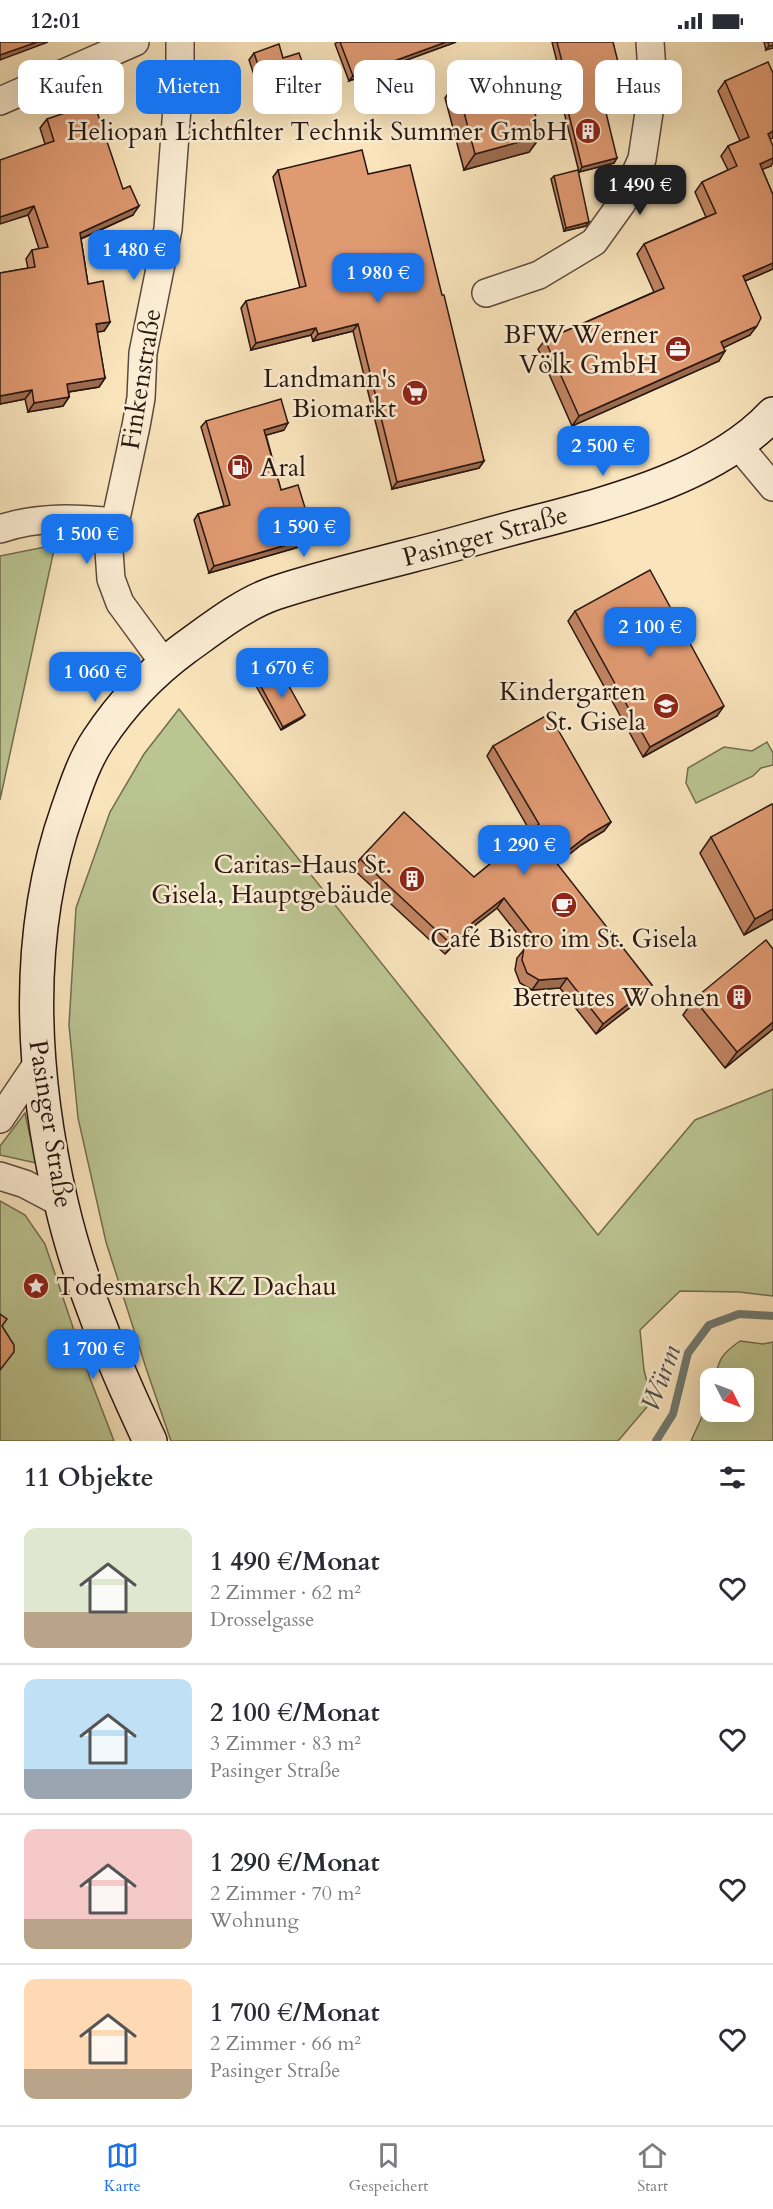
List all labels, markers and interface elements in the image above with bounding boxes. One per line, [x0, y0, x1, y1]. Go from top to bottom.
text: 12:01 [30, 6, 81, 36]
chip: Kaufen [18, 60, 124, 114]
chip: Mieten [136, 60, 241, 114]
chip: Filter [253, 60, 342, 114]
chip: Neu [354, 60, 435, 114]
chip: Wohnung [447, 60, 583, 114]
chip: Haus [595, 60, 682, 114]
place label: Heliopan Lichtfilter Technik Summer GmbH [67, 114, 568, 149]
building icon: Heliopan Lichtfilter Technik Summer GmbH [573, 116, 603, 146]
pin: 1 490 € [585, 165, 695, 216]
text: 1 490 € [608, 171, 672, 198]
pin: 1 480 € [79, 230, 189, 281]
text: 1 480 € [102, 236, 166, 263]
pin: 1 980 € [323, 253, 433, 304]
text: 1 980 € [346, 259, 410, 286]
street label: Finkenstraße [113, 306, 169, 452]
place label: BFW Werner Völk GmbH [504, 317, 659, 382]
office icon: BFW Werner Völk GmbH [663, 334, 693, 364]
place label: Landmann's Biomarkt [263, 361, 396, 426]
supermarket icon: Landmann's Biomarkt [400, 378, 430, 408]
pin: 2 500 € [548, 426, 658, 477]
text: 2 500 € [571, 432, 635, 459]
place label: Aral [260, 450, 306, 485]
fuel station icon: Aral [225, 452, 255, 482]
street label: Pasinger Straße [399, 497, 571, 575]
pin: 1 590 € [249, 507, 359, 558]
text: 1 590 € [272, 513, 336, 540]
pin: 1 500 € [32, 514, 142, 565]
text: 1 500 € [55, 520, 119, 547]
pin: 2 100 € [595, 607, 705, 658]
text: 2 100 € [618, 613, 682, 640]
pin: 1 670 € [227, 648, 337, 699]
pin: 1 060 € [40, 652, 150, 703]
text: 1 670 € [250, 654, 314, 681]
text: 1 060 € [63, 658, 127, 685]
place label: Kindergarten St. Gisela [499, 674, 646, 739]
school or university icon: Kindergarten St. Gisela [651, 691, 681, 721]
pin: 1 290 € [469, 825, 579, 876]
text: 1 290 € [492, 831, 556, 858]
place label: Caritas-Haus St. Gisela, Hauptgebäude [151, 847, 392, 912]
building icon: Caritas-Haus St. Gisela, Hauptgebäude [397, 864, 427, 894]
cafe icon: Café Bistro im St. Gisela [549, 890, 579, 920]
place label: Café Bistro im St. Gisela [430, 921, 698, 956]
place label: Betreutes Wohnen [513, 980, 720, 1015]
building icon: Betreutes Wohnen [724, 982, 754, 1012]
street label: Pasinger Straße [20, 1038, 82, 1210]
place label: Todesmarsch KZ Dachau [56, 1269, 337, 1304]
place icon: Todesmarsch KZ Dachau [21, 1271, 51, 1301]
pin: 1 700 € [38, 1329, 148, 1380]
text: 1 700 € [61, 1335, 125, 1362]
water label: Würm [632, 1339, 690, 1416]
north arrow [700, 1368, 754, 1422]
map controls [700, 1368, 754, 1422]
text: 11 Objekte [24, 1460, 154, 1495]
icon: filters [716, 1461, 749, 1494]
text: 1 490 €/Monat [210, 1544, 380, 1579]
icon: home [72, 1552, 144, 1624]
icon: heart [716, 1572, 749, 1605]
text: 2 Zimmer · 62 m² [210, 1579, 361, 1606]
text: Drosselgasse [210, 1606, 314, 1633]
text: 2 100 €/Monat [210, 1695, 380, 1730]
icon: home [72, 1703, 144, 1775]
icon: heart [716, 1723, 749, 1756]
text: 3 Zimmer · 83 m² [210, 1730, 361, 1757]
text: Pasinger Straße [210, 1757, 340, 1784]
text: 1 290 €/Monat [210, 1845, 380, 1880]
icon: home [72, 1853, 144, 1925]
icon: heart [716, 1873, 749, 1906]
text: 2 Zimmer · 70 m² [210, 1880, 361, 1907]
text: Wohnung [210, 1907, 299, 1934]
text: 1 700 €/Monat [210, 1995, 380, 2030]
icon: home [72, 2003, 144, 2075]
icon: heart [716, 2023, 749, 2056]
text: 2 Zimmer · 66 m² [210, 2030, 361, 2057]
text: Pasinger Straße [210, 2057, 340, 2084]
tab: Karte [104, 2139, 141, 2197]
tab: Gespeichert [349, 2139, 428, 2197]
tab: Start [636, 2139, 669, 2197]

